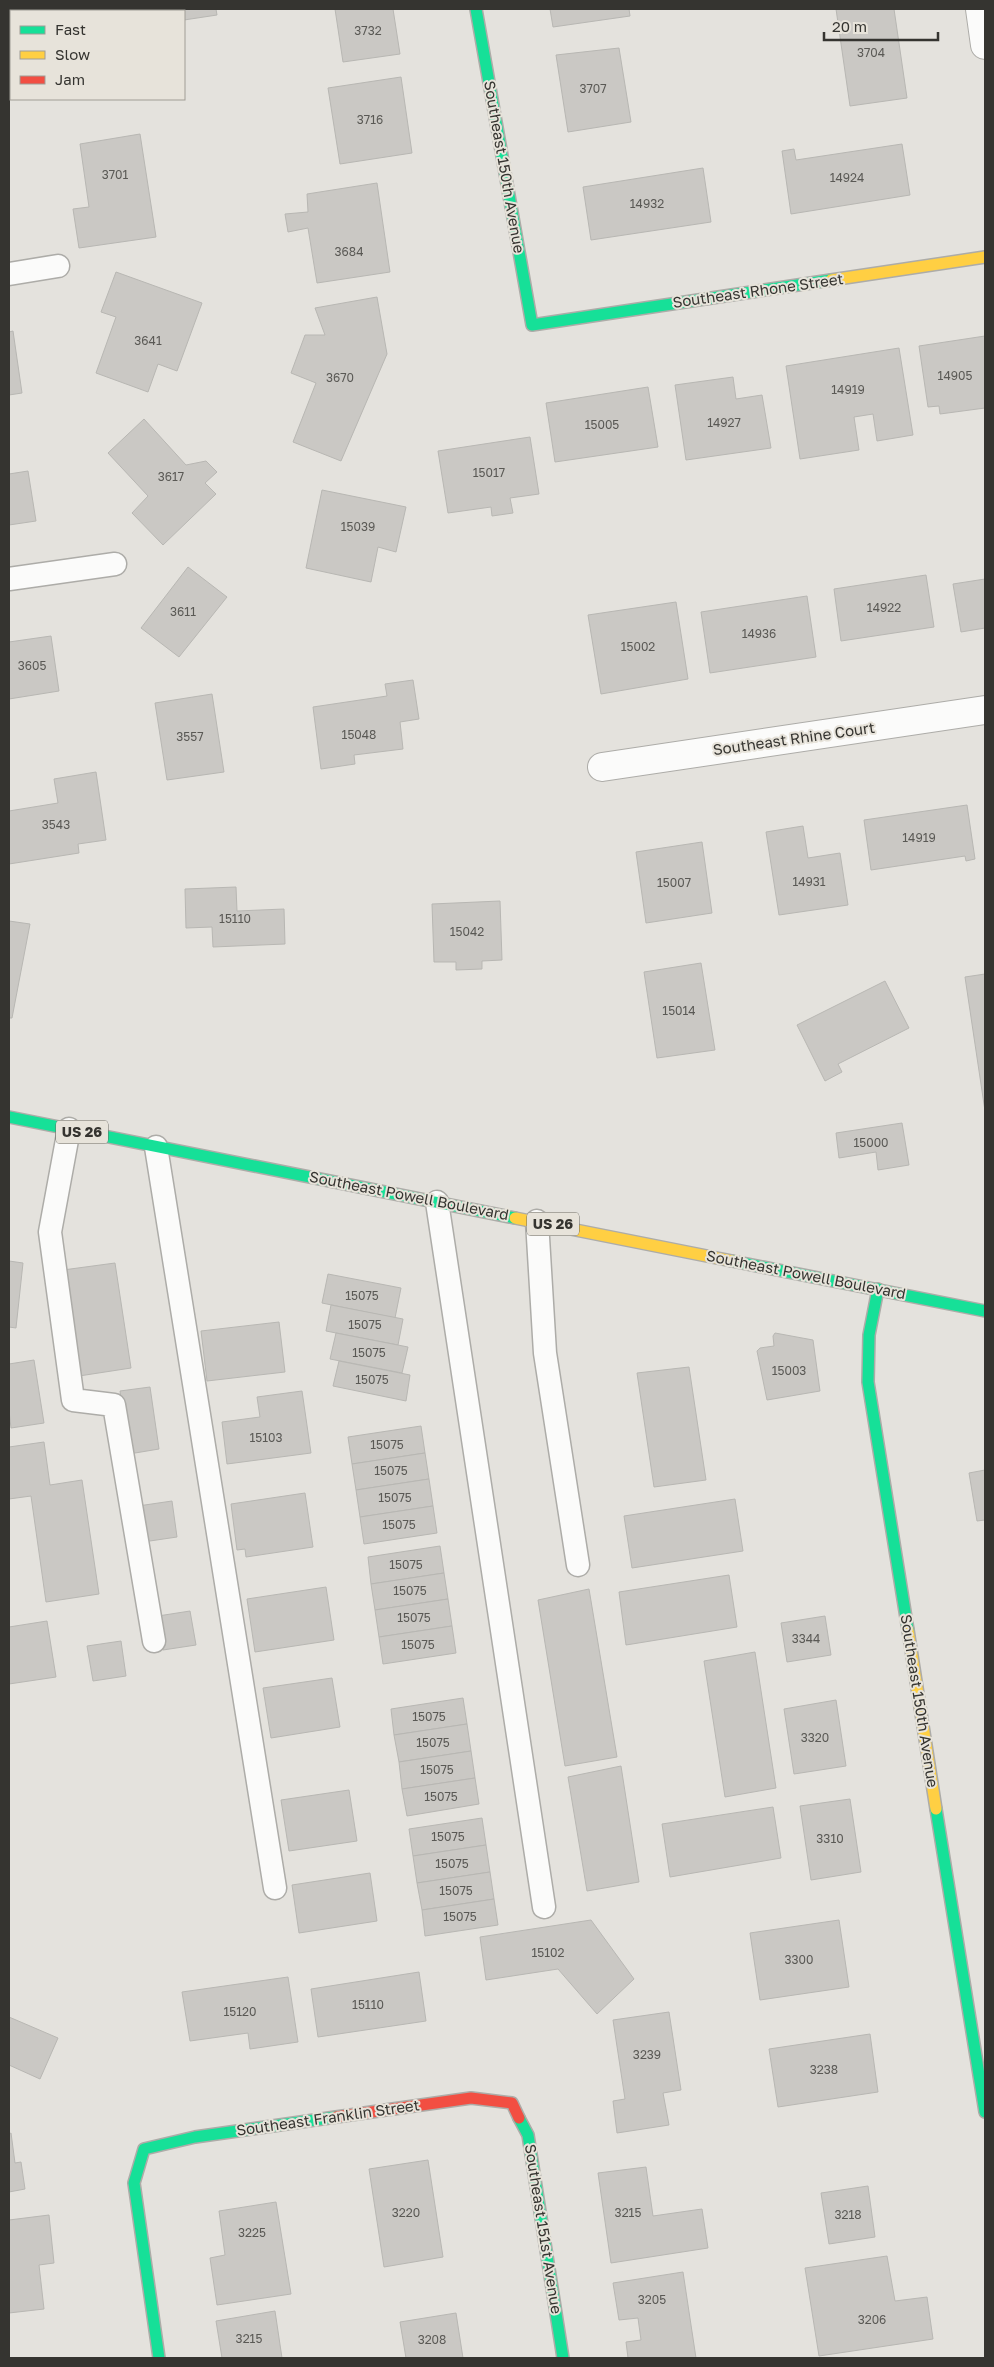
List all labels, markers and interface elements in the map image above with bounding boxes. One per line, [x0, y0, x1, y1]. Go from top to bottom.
legend [10, 10, 185, 100]
scale bar [824, 10, 938, 42]
text: 20 m [832, 17, 867, 35]
text: Fast [55, 20, 86, 38]
house number: 3732 [354, 23, 382, 38]
text: Slow [55, 45, 90, 63]
house number: 3704 [857, 45, 885, 60]
text: Jam [55, 70, 85, 88]
street label: Southeast 150th Avenue [481, 79, 529, 255]
house number: 3707 [579, 81, 607, 96]
house number: 3716 [357, 112, 383, 127]
house number: 3701 [102, 167, 128, 182]
house number: 14924 [830, 170, 864, 185]
house number: 14932 [630, 196, 664, 211]
house number: 3684 [335, 244, 363, 259]
street label: Southeast Rhone Street [671, 269, 844, 311]
house number: 3641 [134, 333, 162, 348]
house number: 14905 [938, 368, 972, 383]
house number: 3670 [326, 370, 354, 385]
house number: 14919 [831, 382, 865, 397]
house number: 14927 [707, 415, 741, 430]
house number: 15005 [585, 417, 619, 432]
house number: 15017 [473, 465, 505, 480]
house number: 3617 [158, 469, 184, 484]
house number: 15039 [341, 519, 375, 534]
house number: 14922 [867, 600, 901, 615]
house number: 3611 [170, 604, 196, 619]
house number: 14936 [742, 626, 776, 641]
house number: 15002 [621, 639, 655, 654]
house number: 3605 [18, 658, 46, 673]
street label: Southeast Rhine Court [712, 718, 876, 758]
house number: 15048 [342, 727, 376, 742]
house number: 3557 [176, 729, 204, 744]
house number: 3543 [42, 817, 70, 832]
house number: 14919 [902, 830, 936, 845]
house number: 14931 [792, 874, 826, 889]
house number: 15007 [657, 875, 691, 890]
house number: 15110 [219, 911, 251, 926]
house number: 15042 [450, 924, 484, 939]
house number: 15014 [662, 1003, 696, 1018]
road number: US 26 [56, 1120, 108, 1144]
house number: 15000 [853, 1135, 889, 1150]
street label: Southeast Powell Boulevard [308, 1167, 510, 1223]
road number: US 26 [527, 1212, 579, 1236]
street label: Southeast Powell Boulevard [705, 1246, 907, 1302]
house number: 15075 [345, 1288, 379, 1303]
house number: 15075 [348, 1317, 382, 1332]
house number: 15075 [352, 1345, 386, 1360]
house number: 15003 [772, 1363, 806, 1378]
house number: 15075 [355, 1372, 389, 1387]
house number: 15103 [249, 1430, 283, 1445]
house number: 15075 [370, 1437, 404, 1452]
house number: 15075 [374, 1463, 408, 1478]
house number: 15075 [378, 1490, 412, 1505]
house number: 15075 [382, 1517, 416, 1532]
house number: 15075 [389, 1557, 423, 1572]
house number: 15075 [393, 1583, 427, 1598]
house number: 15075 [397, 1610, 431, 1625]
street label: Southeast 150th Avenue [897, 1613, 943, 1789]
house number: 3344 [792, 1631, 820, 1646]
house number: 15075 [401, 1637, 435, 1652]
house number: 15075 [412, 1709, 446, 1724]
house number: 3320 [801, 1730, 829, 1745]
house number: 15075 [416, 1735, 450, 1750]
house number: 15075 [420, 1762, 454, 1777]
house number: 15075 [424, 1789, 458, 1804]
house number: 15075 [431, 1829, 465, 1844]
house number: 3310 [816, 1831, 844, 1846]
house number: 15075 [435, 1856, 469, 1871]
house number: 15075 [439, 1883, 473, 1898]
house number: 15075 [443, 1909, 477, 1924]
house number: 15102 [531, 1945, 565, 1960]
house number: 3300 [785, 1952, 813, 1967]
house number: 15110 [352, 1997, 384, 2012]
house number: 15120 [223, 2004, 257, 2019]
house number: 3239 [633, 2047, 661, 2062]
house number: 3238 [810, 2062, 838, 2077]
street label: Southeast Franklin Street [235, 2095, 421, 2139]
street label: Southeast 151st Avenue [522, 2143, 566, 2315]
house number: 3220 [392, 2205, 420, 2220]
house number: 3215 [615, 2205, 641, 2220]
house number: 3218 [834, 2207, 862, 2222]
house number: 3225 [238, 2225, 266, 2240]
house number: 3205 [638, 2292, 666, 2307]
house number: 3206 [858, 2312, 886, 2327]
house number: 3215 [236, 2331, 262, 2346]
house number: 3208 [418, 2332, 446, 2347]

